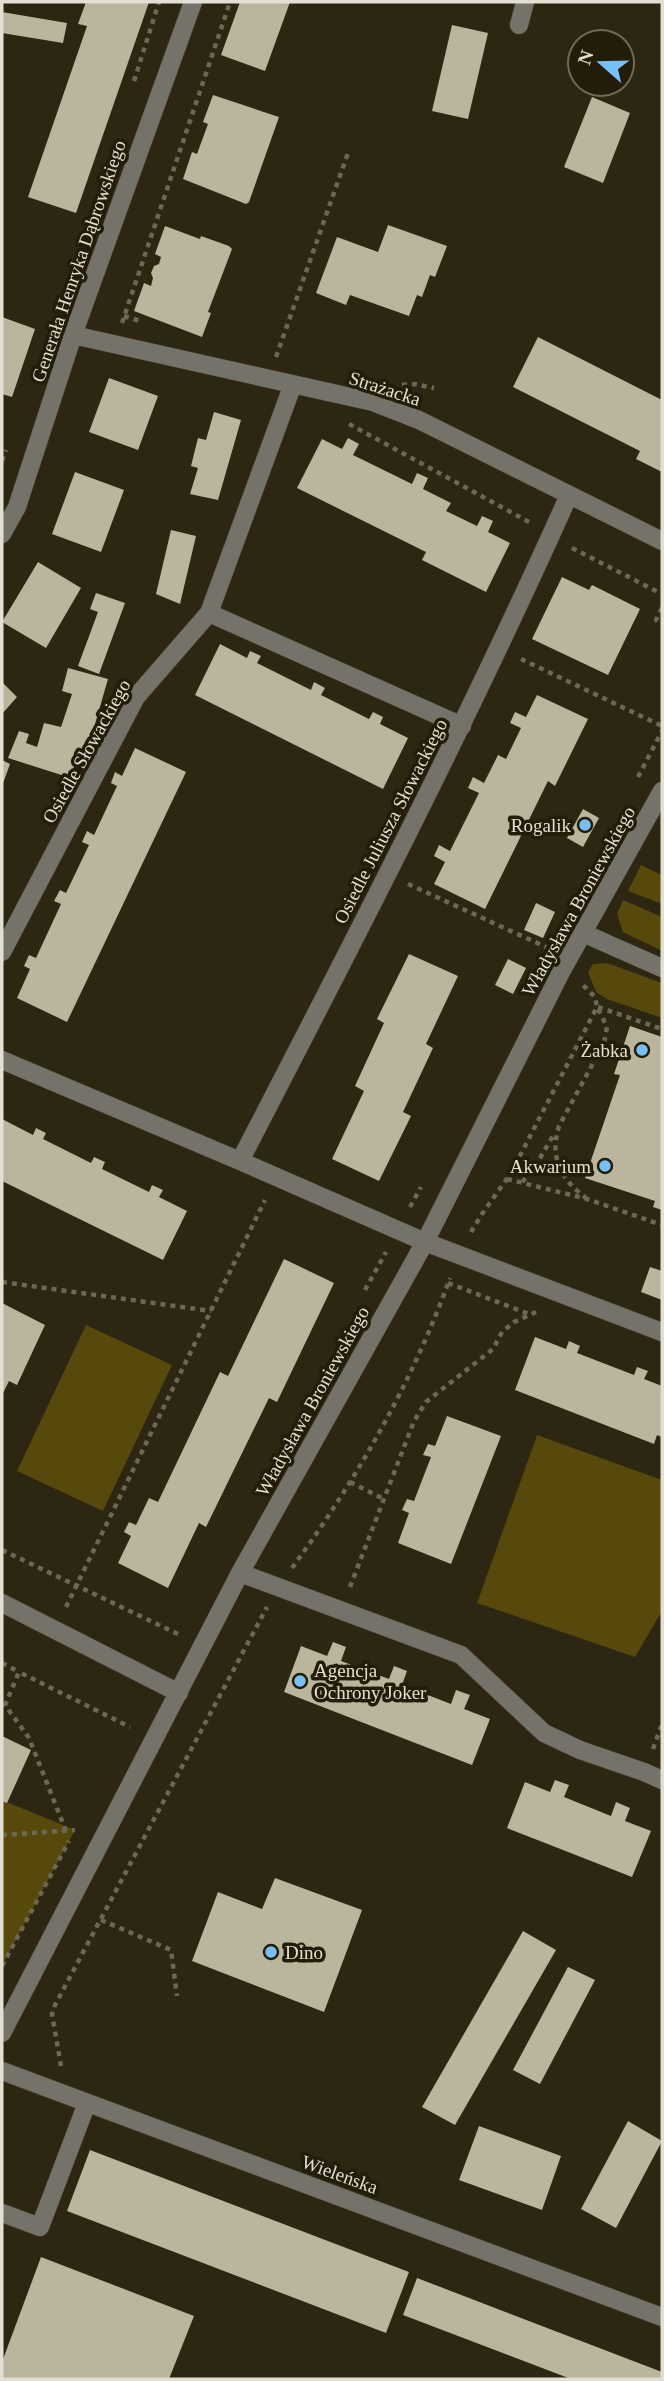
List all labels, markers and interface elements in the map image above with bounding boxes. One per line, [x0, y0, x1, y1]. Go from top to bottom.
north arrow [566, 28, 636, 98]
text: N [573, 47, 598, 67]
street label: Generała Henryka Dąbrowskiego [27, 138, 130, 385]
street label: Strażacka [346, 367, 424, 410]
street label: Osiedle Słowackiego [38, 676, 135, 827]
street label: Osiedle Juliusza Słowackiego [330, 715, 451, 927]
street label: Władysława Broniewskiego [517, 803, 639, 1000]
place label: Rogalik [511, 815, 571, 836]
marker: Rogalik [577, 817, 593, 833]
place label: Żabka [581, 1040, 629, 1061]
marker: Żabka [634, 1042, 650, 1058]
place label: Akwarium [510, 1156, 591, 1177]
marker: Akwarium [597, 1158, 613, 1174]
street label: Władysława Broniewskiego [251, 1303, 373, 1500]
place label: Agencja Ochrony Joker [314, 1660, 427, 1703]
marker: Agencja Ochrony Joker [292, 1673, 308, 1689]
place label: Dino [285, 1942, 323, 1963]
marker: Dino [263, 1944, 279, 1960]
street label: Wieleńska [299, 2151, 381, 2198]

